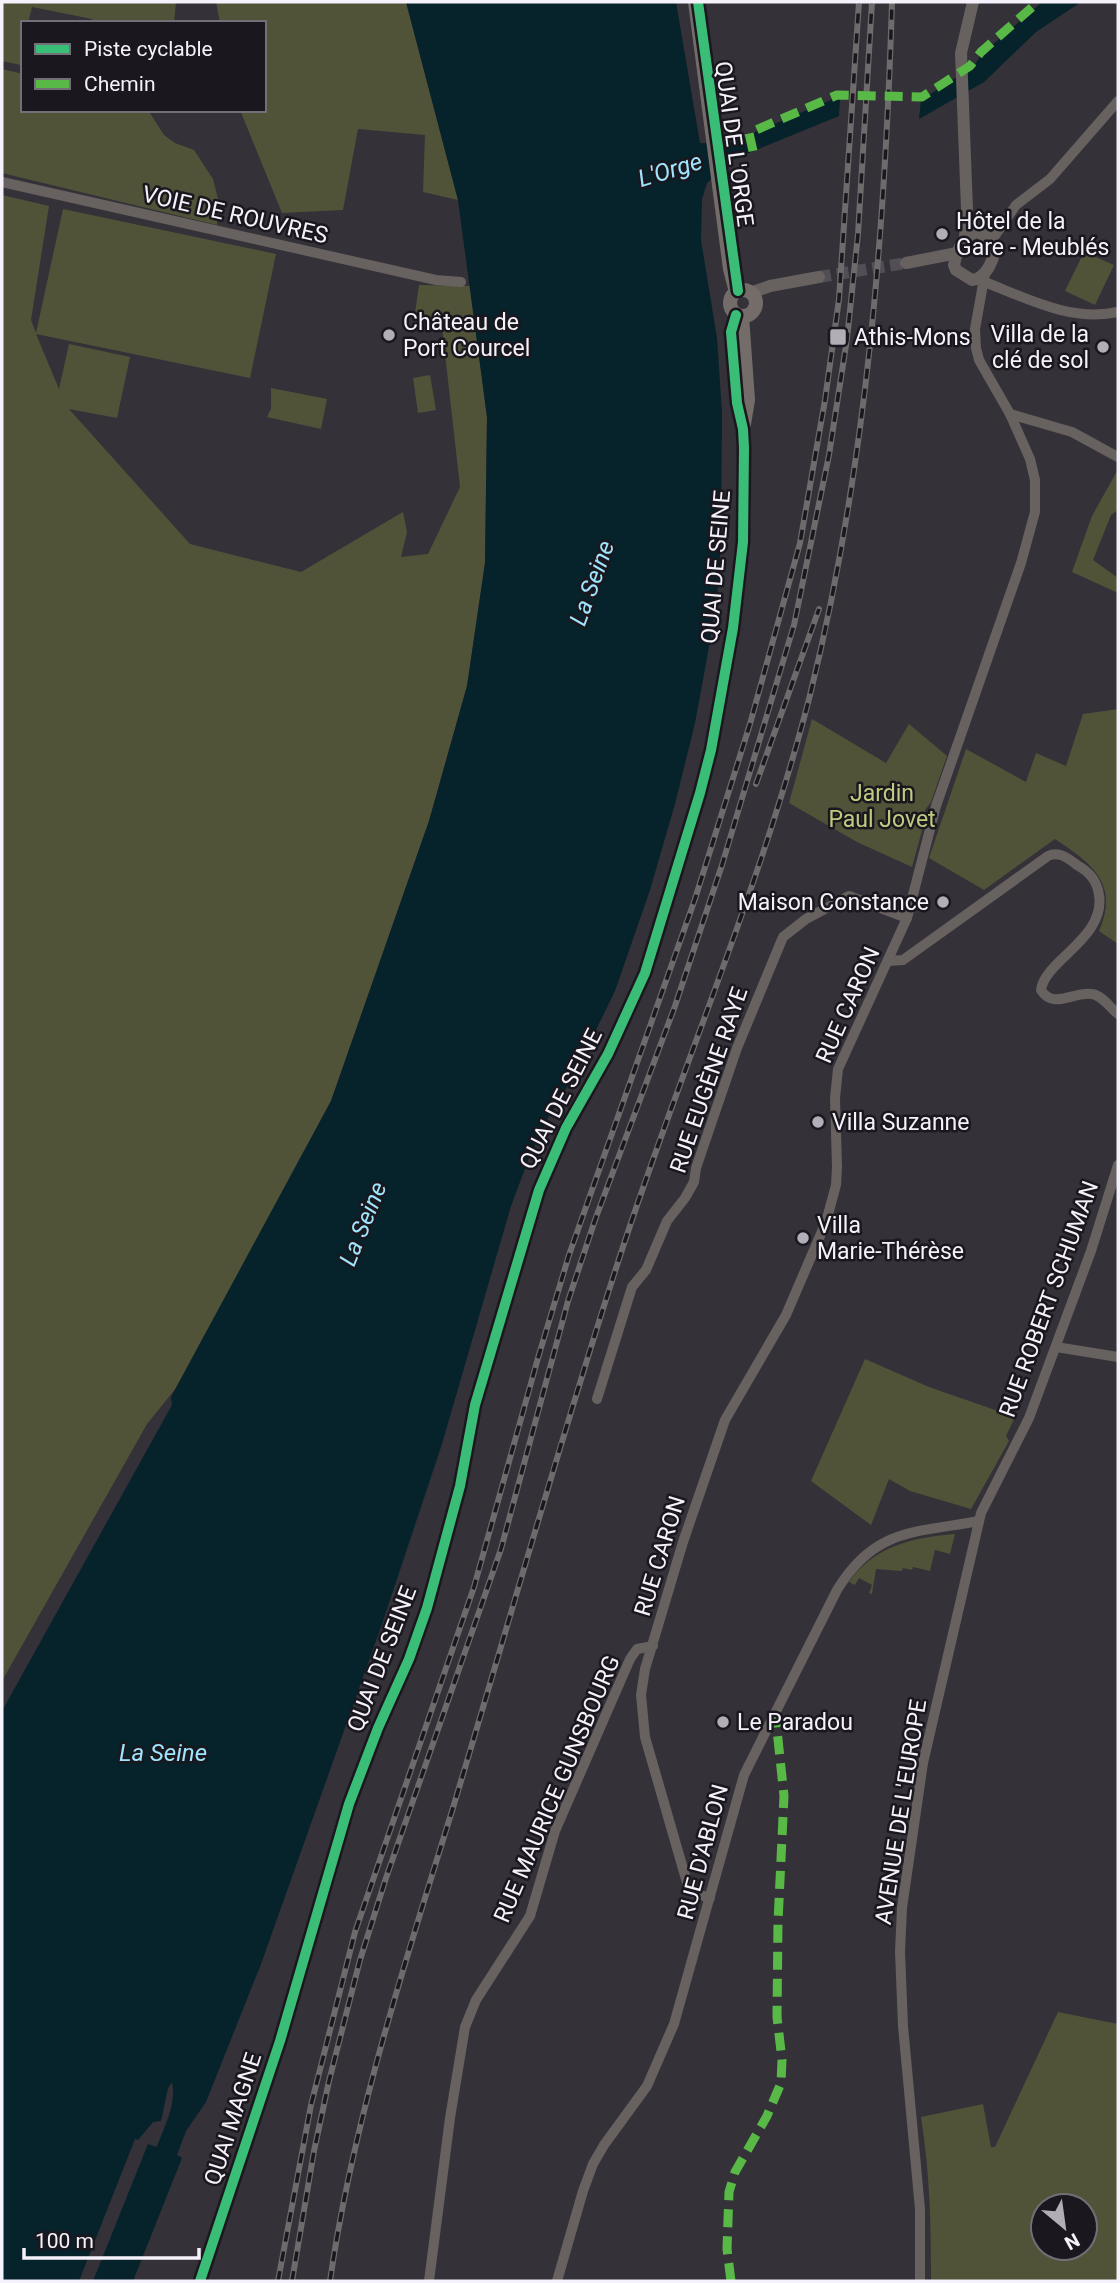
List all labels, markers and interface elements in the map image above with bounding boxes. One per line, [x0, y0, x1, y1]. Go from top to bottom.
legend [21, 21, 266, 112]
text: Piste cyclable [84, 37, 213, 61]
street label: QUAI DE L'ORGE [709, 60, 759, 228]
text: Chemin [84, 72, 156, 96]
water label: L'Orge [634, 147, 706, 193]
street label: VOIE DE ROUVRES [140, 181, 330, 249]
place label: Hôtel de la Gare - Meublés [956, 208, 1109, 261]
marker: Hôtel de la Gare - Meublés [934, 226, 950, 242]
place label: Château de Port Courcel [403, 309, 530, 362]
place label: Villa de la clé de sol [990, 321, 1089, 374]
place label: Athis-Mons [854, 324, 971, 351]
marker: Château de Port Courcel [381, 327, 397, 343]
marker: Athis-Mons [828, 327, 848, 347]
marker: Villa de la clé de sol [1095, 339, 1111, 355]
street label: QUAI DE SEINE [696, 489, 736, 645]
water label: La Seine [564, 537, 620, 629]
park label: Jardin Paul Jovet [828, 780, 936, 833]
place label: Maison Constance [738, 889, 929, 916]
marker: Maison Constance [935, 894, 951, 910]
street label: RUE CARON [810, 943, 886, 1067]
street label: RUE EUGÈNE RAYE [664, 983, 753, 1176]
street label: QUAI DE SEINE [514, 1024, 608, 1174]
place label: Villa Suzanne [832, 1109, 970, 1136]
marker: Villa Suzanne [810, 1114, 826, 1130]
street label: RUE ROBERT SCHUMAN [994, 1177, 1104, 1421]
water label: La Seine [334, 1178, 392, 1270]
place label: Villa Marie-Thérèse [817, 1212, 964, 1265]
marker: Villa Marie-Thérèse [795, 1230, 811, 1246]
street label: RUE CARON [629, 1493, 691, 1619]
street label: QUAI DE SEINE [342, 1582, 422, 1736]
street label: RUE MAURICE GUNSBOURG [488, 1651, 626, 1927]
street label: AVENUE DE L'EUROPE [870, 1697, 932, 1927]
place label: Le Paradou [737, 1709, 853, 1736]
marker: Le Paradou [715, 1714, 731, 1730]
water label: La Seine [119, 1739, 207, 1767]
street label: RUE D'ABLON [672, 1781, 734, 1923]
street label: QUAI MAGNE [199, 2049, 267, 2189]
north arrow [1029, 2192, 1099, 2262]
scale bar [24, 2216, 200, 2260]
text: N [1061, 2228, 1083, 2255]
text: 100 m [35, 2229, 94, 2253]

